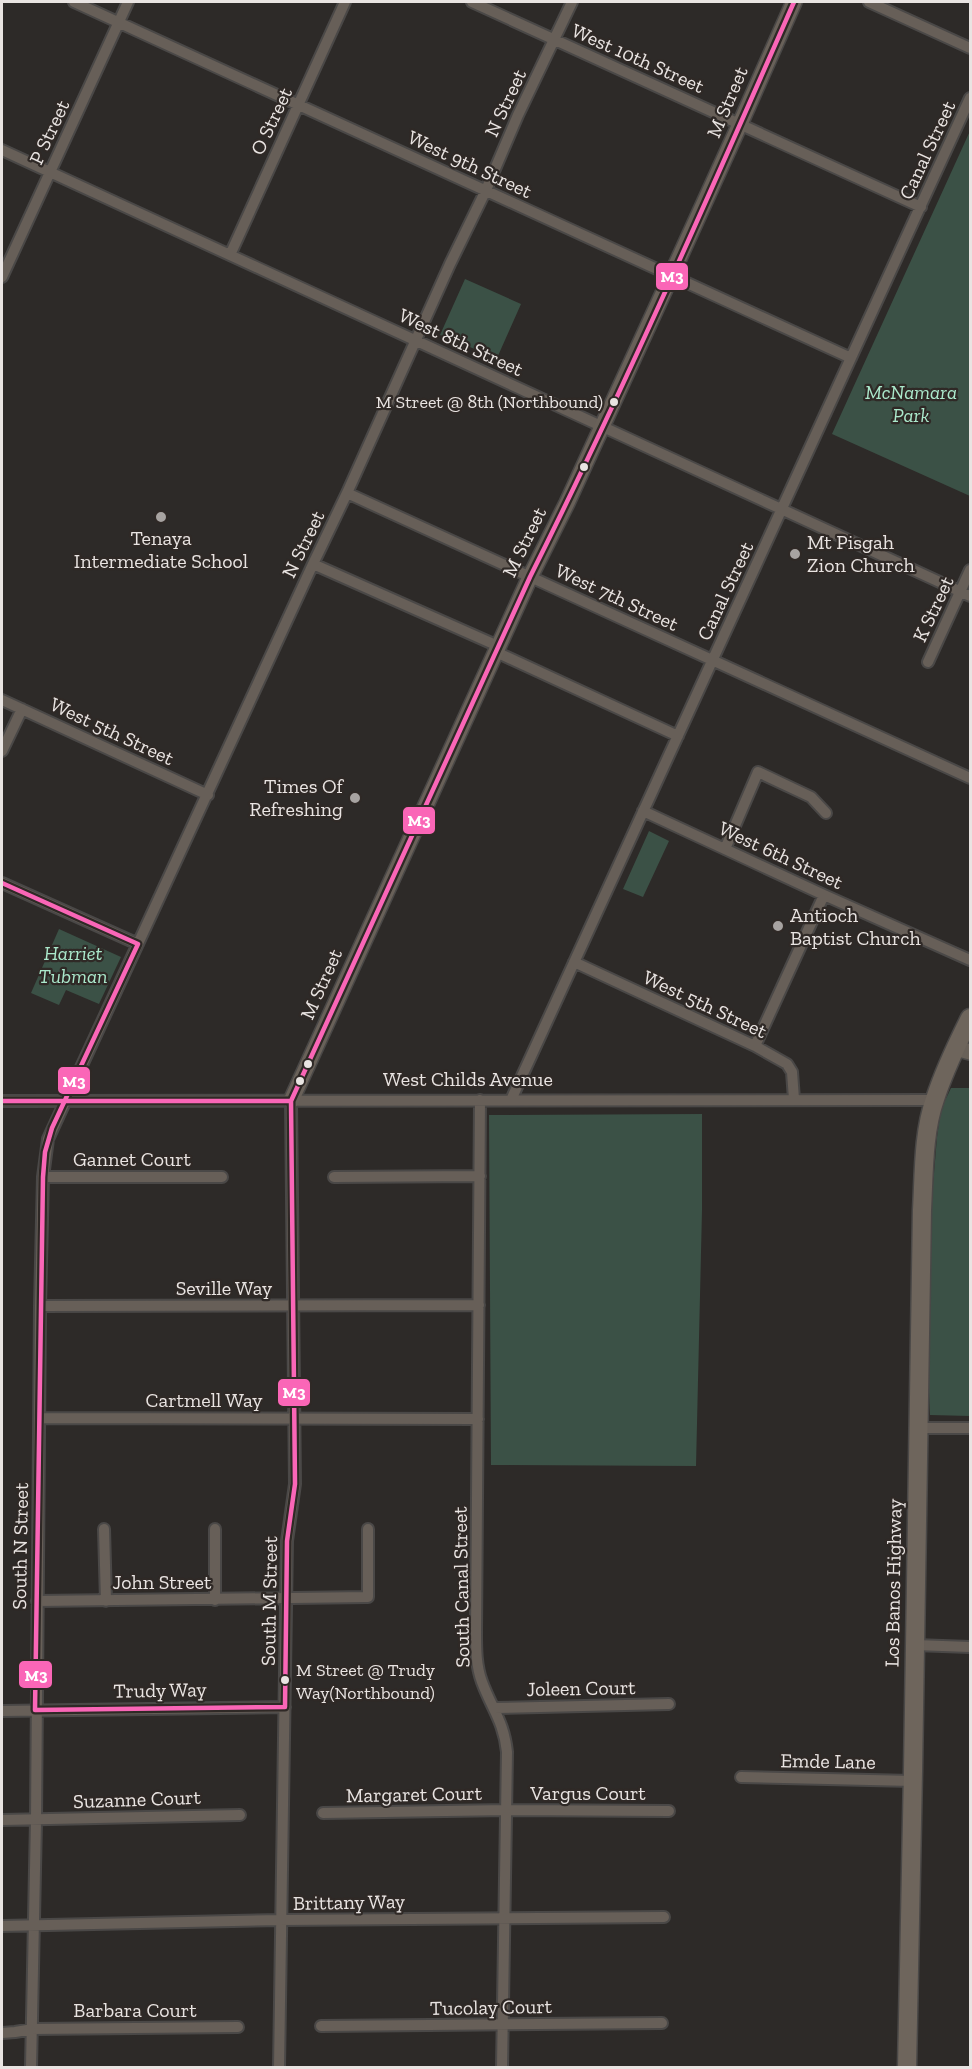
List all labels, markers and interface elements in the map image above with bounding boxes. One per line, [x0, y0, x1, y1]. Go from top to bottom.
street label: West 10th Street [568, 18, 709, 98]
street label: M Street [701, 62, 753, 141]
street label: N Street [479, 65, 531, 141]
street label: O Street [245, 83, 297, 159]
street label: P Street [24, 95, 75, 168]
street label: Canal Street [894, 96, 961, 203]
street label: West 9th Street [404, 125, 536, 203]
line badge: M3 [655, 262, 689, 291]
text: M3 [661, 267, 684, 286]
street label: West 8th Street [395, 303, 527, 381]
park label: McNamara Park [865, 380, 957, 427]
place label: M Street @ 8th (Northbound) [376, 391, 603, 413]
marker: M Street @ 8th (Northbound) [608, 396, 620, 408]
unlabelled marker [578, 461, 590, 473]
street label: M Street [497, 503, 551, 581]
street label: N Street [276, 506, 330, 582]
marker: Tenaya Intermediate School [154, 510, 168, 524]
place label: Tenaya Intermediate School [74, 526, 248, 573]
place label: Mt Pisgah Zion Church [807, 530, 915, 577]
street label: Canal Street [692, 537, 759, 644]
marker: Mt Pisgah Zion Church [788, 547, 802, 561]
street label: West 7th Street [552, 558, 683, 636]
street label: K Street [907, 572, 959, 646]
street label: West 5th Street [46, 692, 178, 770]
place label: Times Of Refreshing [249, 774, 345, 821]
marker: Times Of Refreshing [348, 791, 362, 805]
line badge: M3 [402, 806, 436, 835]
text: M3 [408, 811, 431, 830]
street label: West 6th Street [715, 816, 847, 894]
place label: Antioch Baptist Church [790, 903, 921, 950]
marker: Antioch Baptist Church [771, 919, 785, 933]
park label: Harriet Tubman [39, 941, 107, 988]
street label: M Street [295, 944, 347, 1023]
street label: West 5th Street [639, 965, 771, 1043]
unlabelled marker [302, 1058, 314, 1070]
line badge: M3 [57, 1066, 91, 1095]
street label: West Childs Avenue [383, 1067, 553, 1091]
text: M3 [63, 1072, 86, 1091]
unlabelled marker [294, 1075, 306, 1087]
street label: Gannet Court [73, 1147, 192, 1171]
street label: Seville Way [176, 1276, 273, 1300]
line badge: M3 [277, 1378, 311, 1407]
text: M3 [283, 1383, 306, 1402]
street label: Cartmell Way [146, 1388, 263, 1412]
street label: South N Street [7, 1482, 33, 1610]
street label: Los Banos Highway [880, 1498, 906, 1667]
street label: South Canal Street [448, 1506, 474, 1668]
street label: South M Street [256, 1535, 282, 1666]
street label: John Street [113, 1570, 212, 1594]
place label: M Street @ Trudy Way(Northbound) [296, 1659, 436, 1704]
line badge: M3 [18, 1660, 53, 1689]
text: M3 [25, 1666, 48, 1685]
marker: M Street @ Trudy Way(Northbound) [279, 1674, 291, 1686]
street label: Joleen Court [526, 1675, 636, 1701]
street label: Trudy Way [113, 1677, 208, 1703]
street label: Emde Lane [780, 1748, 876, 1774]
street label: Margaret Court [346, 1781, 483, 1807]
street label: Vargus Court [529, 1781, 646, 1805]
street label: Suzanne Court [73, 1785, 202, 1813]
street label: Brittany Way [293, 1889, 406, 1915]
street label: Tucolay Court [430, 1994, 553, 2020]
street label: Barbara Court [73, 1998, 197, 2022]

